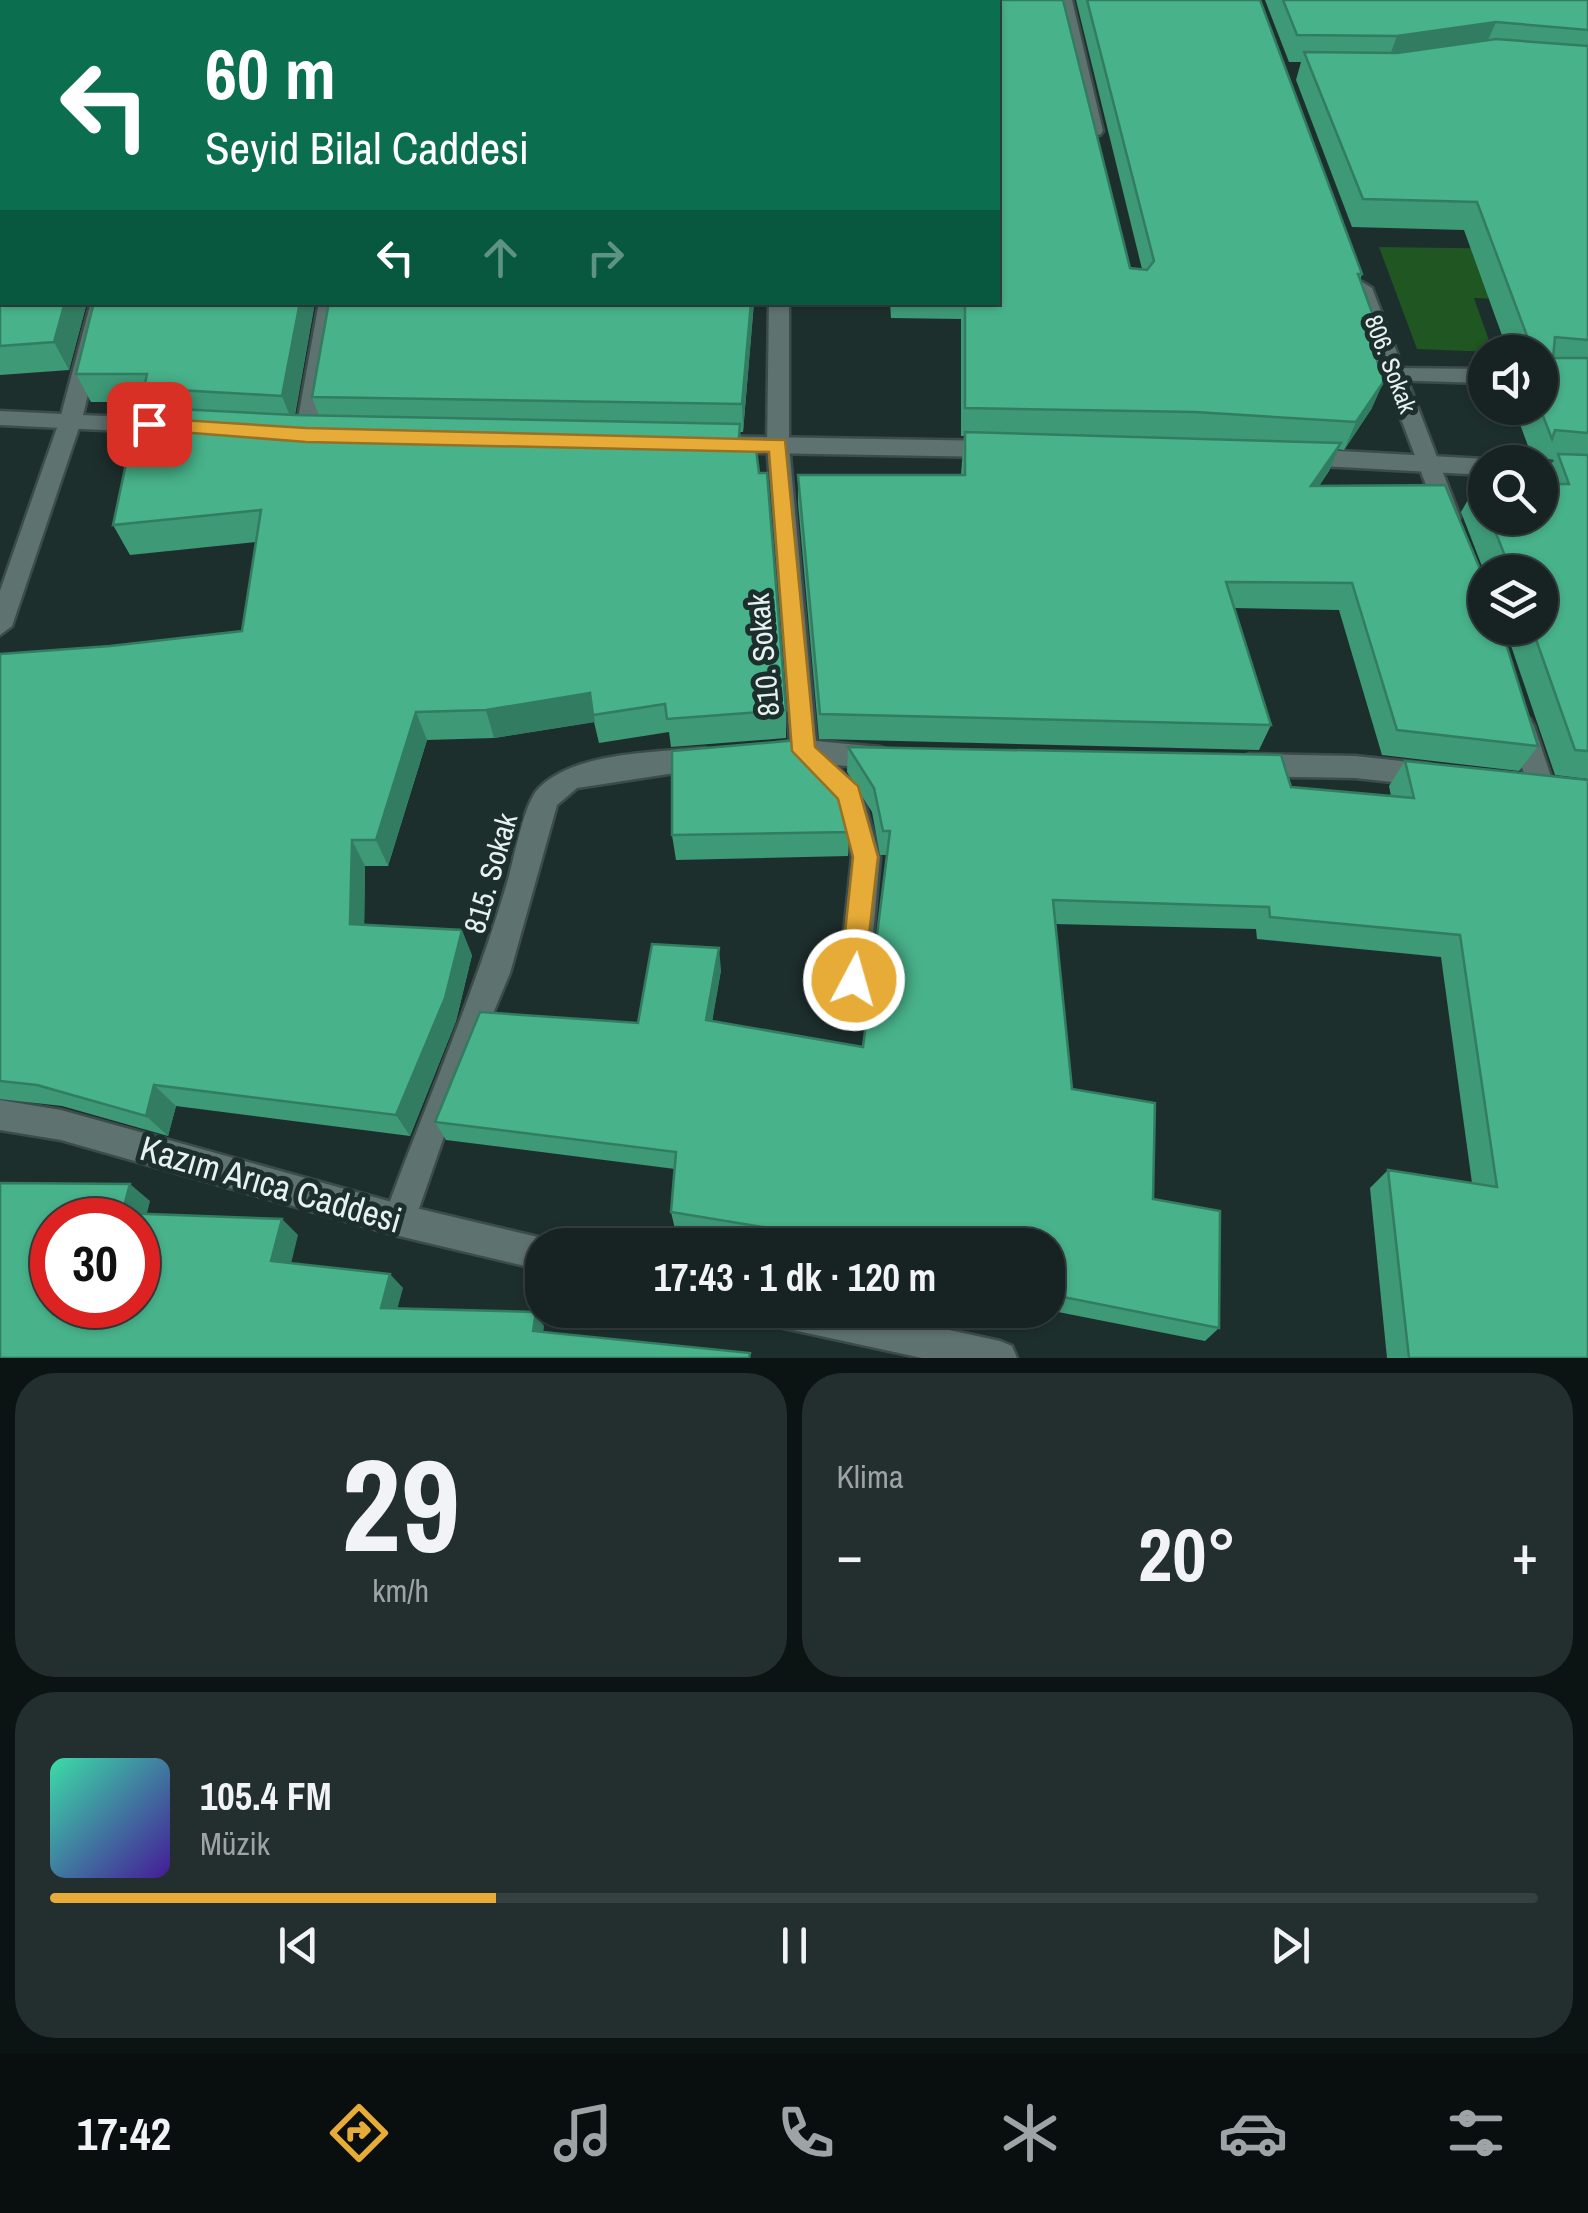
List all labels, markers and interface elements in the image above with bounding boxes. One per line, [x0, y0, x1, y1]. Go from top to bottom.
text: 60 m [205, 27, 336, 121]
icon: left [40, 40, 170, 170]
text: Seyid Bilal Caddesi [205, 117, 529, 178]
icon: left [368, 230, 423, 285]
icon: ahead [473, 230, 528, 285]
icon: right [578, 230, 633, 285]
street label: 806. Sokak [1357, 310, 1426, 419]
map controls [1468, 335, 1558, 645]
button: sound [1468, 335, 1558, 425]
pin [107, 382, 192, 467]
icon: arrive [122, 397, 177, 452]
button: search [1468, 445, 1558, 535]
button: layers [1468, 555, 1558, 645]
street label: 810. Sokak [738, 591, 788, 718]
street label: 815. Sokak [454, 808, 526, 938]
position arrow [802, 928, 906, 1032]
street label: Kazım Arıca Caddesi [135, 1124, 407, 1244]
speed limit sign: 30 [30, 1198, 160, 1328]
text: 17:43 · 1 dk · 120 m [654, 1252, 936, 1303]
text: 29 [341, 1416, 460, 1592]
text: Klima [837, 1455, 904, 1498]
text: 20° [1138, 1503, 1236, 1604]
text: − [837, 1517, 863, 1591]
text: + [1512, 1517, 1538, 1591]
text: km/h [372, 1569, 429, 1612]
text: 105.4 FM [200, 1771, 332, 1822]
text: Müzik [200, 1822, 270, 1865]
icon: previous [271, 1918, 326, 1973]
icon: pause [767, 1918, 822, 1973]
icon: next [1263, 1918, 1318, 1973]
icon: directions [324, 2098, 394, 2168]
icon: music [548, 2098, 618, 2168]
icon: phone [771, 2098, 841, 2168]
icon: climate [995, 2098, 1065, 2168]
icon: car [1218, 2098, 1288, 2168]
icon: filters [1441, 2098, 1511, 2168]
text: 17:42 [77, 2103, 171, 2164]

